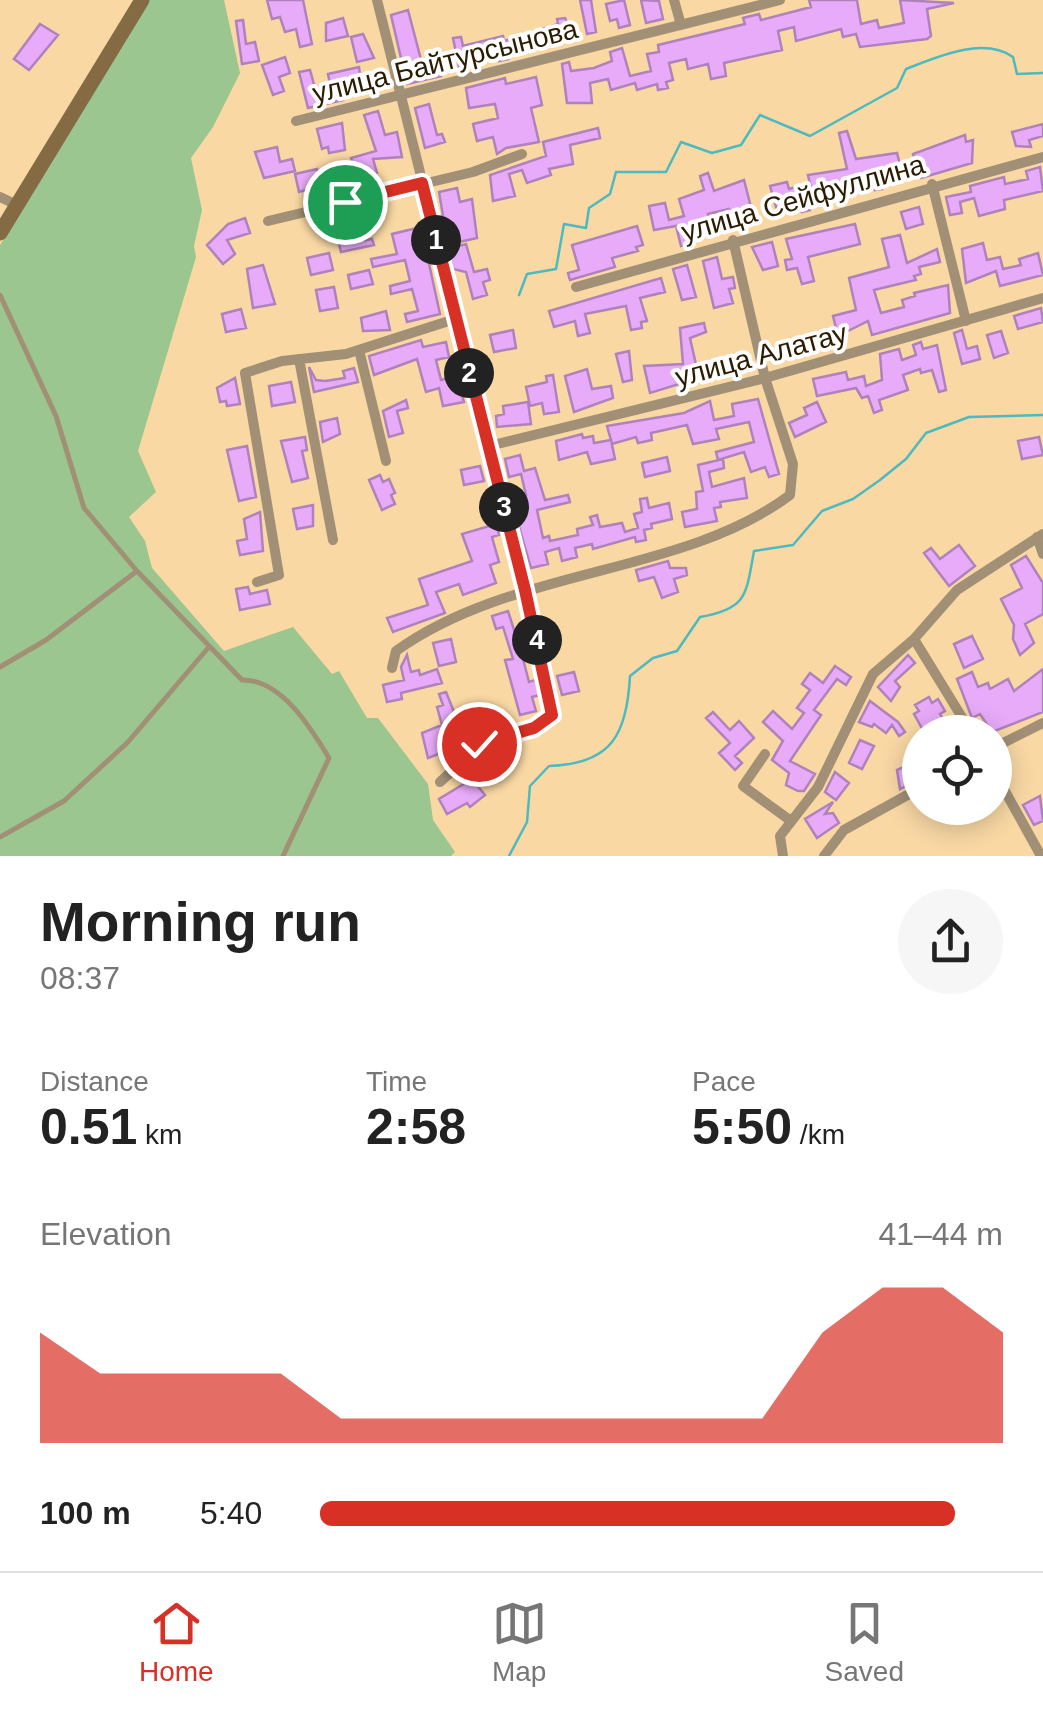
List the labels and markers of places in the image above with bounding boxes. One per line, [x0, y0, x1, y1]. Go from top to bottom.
pin [303, 160, 388, 245]
pin: 1 [411, 215, 461, 265]
pin: 2 [444, 348, 494, 398]
pin: 3 [479, 482, 529, 532]
pin: 4 [512, 615, 562, 665]
pin [437, 702, 522, 787]

